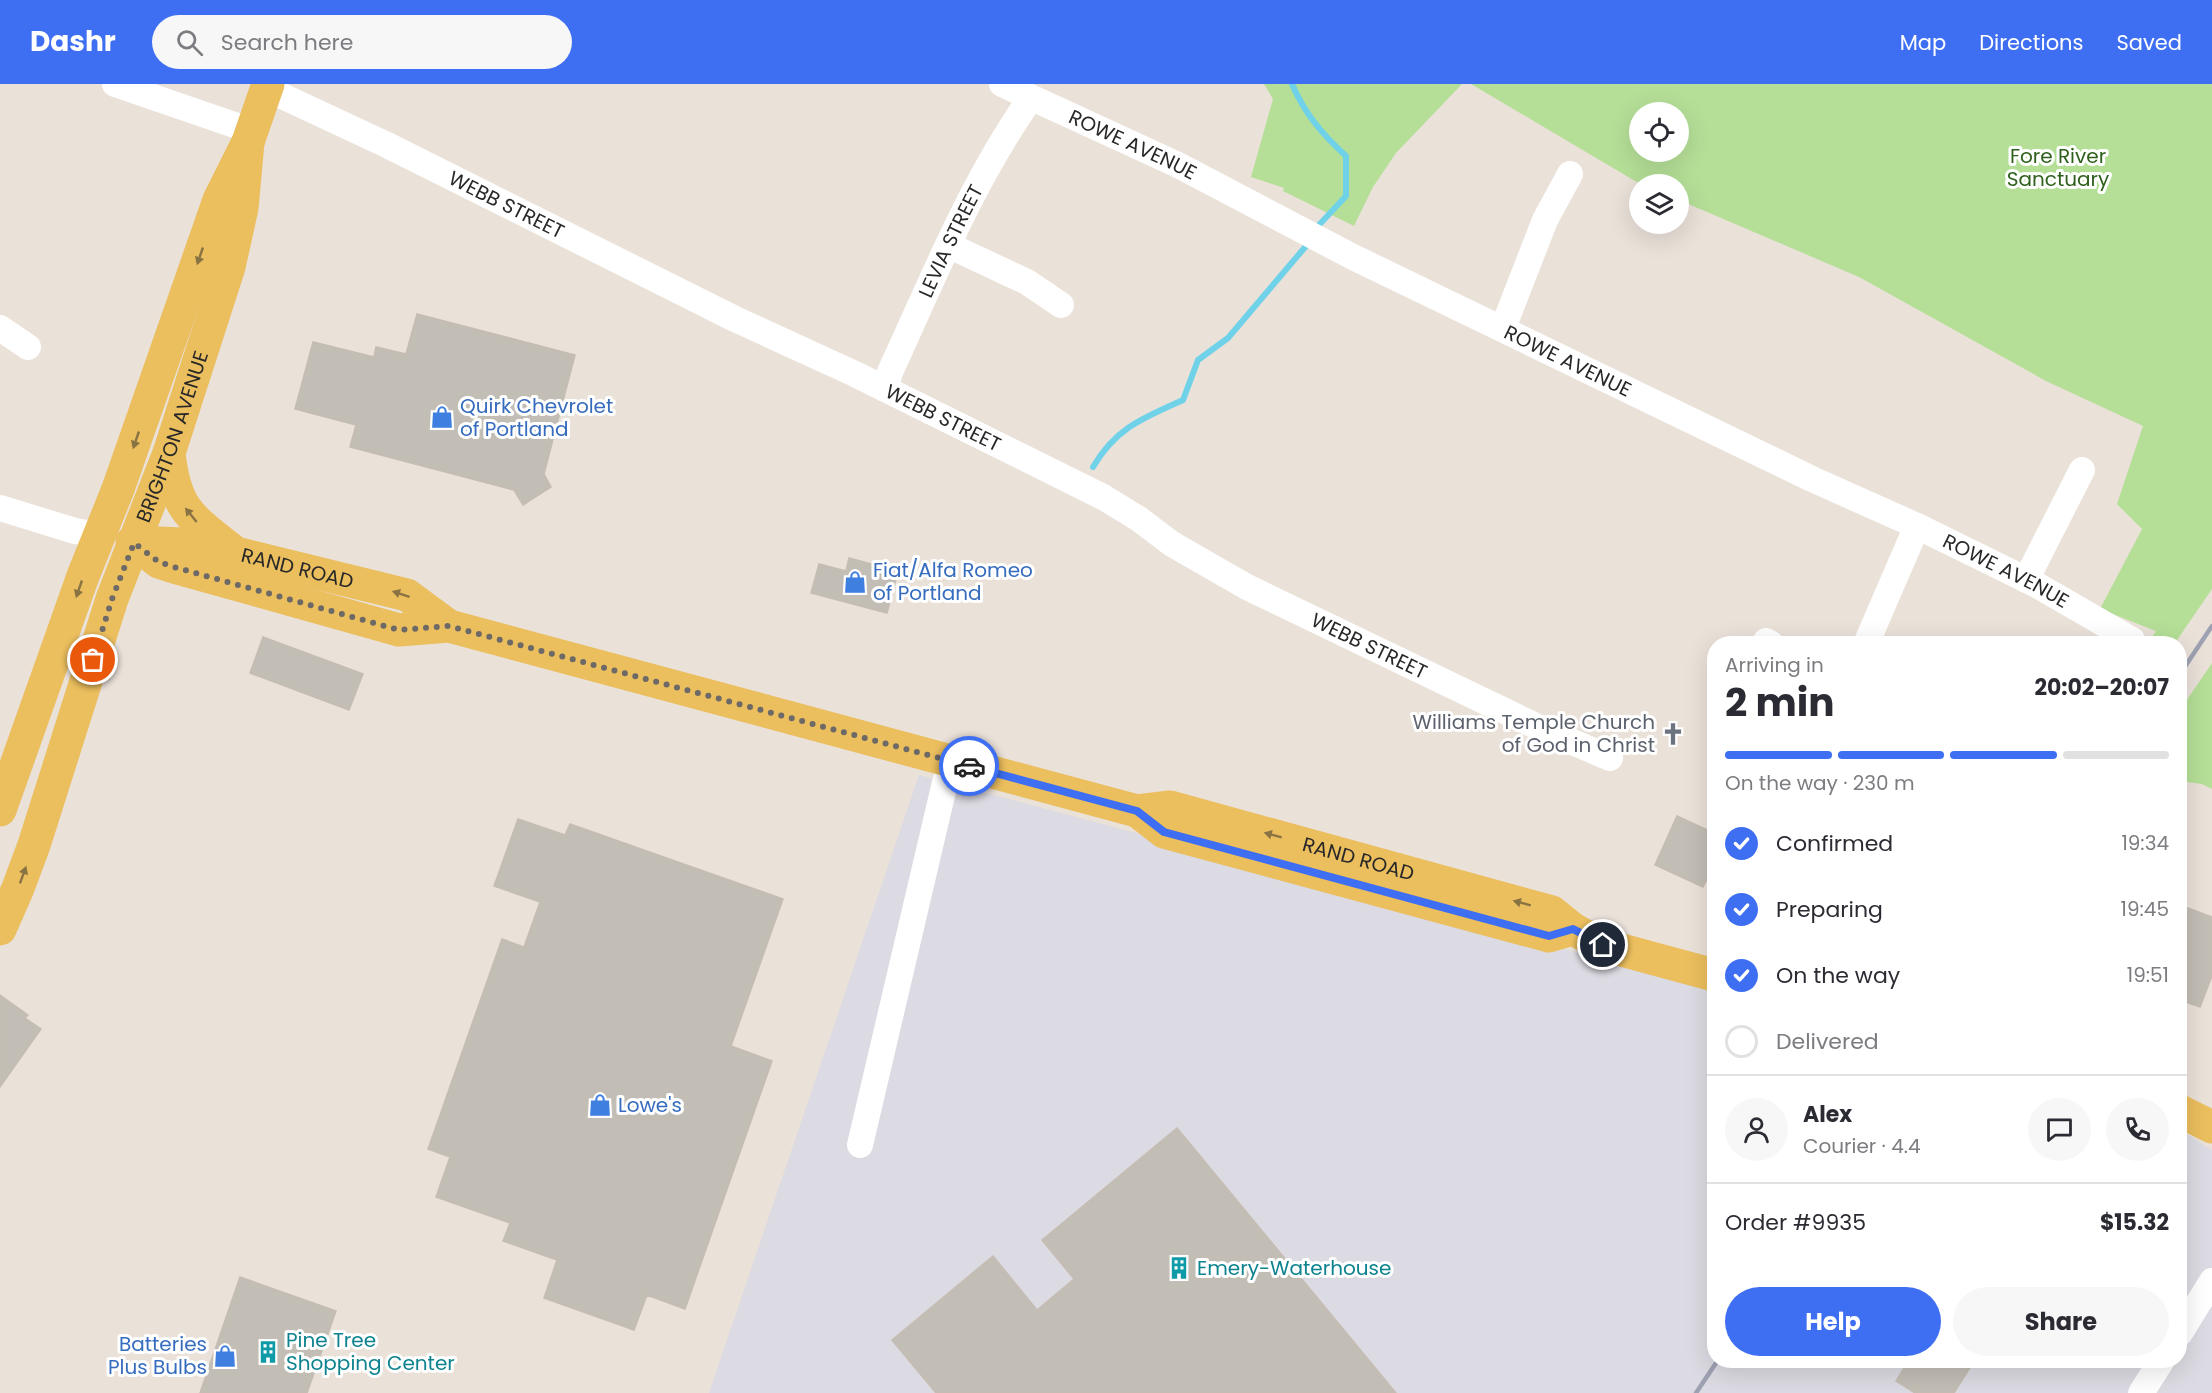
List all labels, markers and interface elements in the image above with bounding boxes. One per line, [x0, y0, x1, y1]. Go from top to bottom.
search box [152, 15, 572, 69]
text: Dashr [30, 22, 116, 61]
icon: search [173, 26, 206, 59]
text: Search here [221, 27, 353, 58]
text: Map [1900, 28, 1946, 57]
text: Directions [1979, 28, 2083, 57]
text: Saved [2116, 28, 2182, 57]
map controls [1629, 102, 1689, 234]
button: locate [1629, 102, 1689, 162]
street label: ROWE AVENUE [1064, 103, 1202, 186]
park label: Fore River Sanctuary [2007, 142, 2109, 193]
street label: WEBB STREET [444, 164, 569, 245]
button: layers [1629, 174, 1689, 234]
street label: LEVIA STREET [912, 179, 990, 302]
one-way arrow [195, 247, 205, 265]
street label: ROWE AVENUE [1499, 318, 1636, 404]
street label: BRIGHTON AVENUE [129, 347, 215, 526]
street label: WEBB STREET [881, 377, 1006, 458]
place label: Quirk Chevrolet of Portland [460, 392, 613, 443]
shop icon: Quirk Chevrolet of Portland [429, 404, 455, 430]
one-way arrow [130, 431, 140, 449]
one-way arrow [185, 507, 198, 523]
street label: ROWE AVENUE [1938, 527, 2074, 615]
street label: RAND ROAD [238, 541, 356, 595]
place label: Fiat/Alfa Romeo of Portland [873, 556, 1033, 607]
shop icon: Fiat/Alfa Romeo of Portland [842, 569, 868, 595]
one-way arrow [73, 580, 83, 598]
one-way arrow [391, 589, 409, 599]
street label: WEBB STREET [1306, 606, 1432, 686]
pin [67, 634, 118, 685]
icon: bag [76, 643, 109, 676]
text: Arriving in [1725, 651, 1824, 679]
text: 20:02–20:07 [2034, 672, 2169, 703]
text: 2 min [1725, 675, 1835, 730]
place label: Williams Temple Church of God in Christ [1412, 708, 1655, 759]
church icon: Williams Temple Church of God in Christ [1660, 721, 1686, 747]
courier [939, 736, 999, 796]
icon: car [953, 750, 986, 783]
text: On the way · 230 m [1725, 769, 1915, 797]
icon: check [1725, 827, 1758, 860]
text: Confirmed [1776, 828, 1893, 859]
text: 19:34 [2121, 829, 2169, 857]
one-way arrow [1264, 830, 1282, 839]
street label: RAND ROAD [1299, 830, 1417, 887]
one-way arrow [18, 866, 28, 884]
icon: check [1725, 893, 1758, 926]
text: Preparing [1776, 894, 1883, 925]
text: 19:45 [2121, 895, 2169, 923]
one-way arrow [1513, 898, 1531, 908]
pin [1577, 919, 1628, 970]
icon: home [1586, 928, 1619, 961]
icon: check [1725, 959, 1758, 992]
text: On the way [1776, 960, 1900, 991]
text: 19:51 [2127, 961, 2169, 989]
text: Delivered [1776, 1026, 1879, 1057]
place label: Lowe's [618, 1091, 682, 1119]
shop icon: Lowe's [587, 1092, 613, 1118]
button: person [1725, 1098, 1788, 1161]
button: chat [2028, 1098, 2091, 1161]
button: phone [2106, 1098, 2169, 1161]
text: Alex [1803, 1099, 1852, 1130]
text: Courier · 4.4 [1803, 1132, 1921, 1160]
text: Order #9935 [1725, 1207, 1866, 1238]
text: $15.32 [2100, 1207, 2169, 1238]
place label: Emery-Waterhouse [1197, 1254, 1391, 1282]
building icon: Emery-Waterhouse [1166, 1255, 1192, 1281]
button: Help [1725, 1287, 1941, 1356]
button: Share [1953, 1287, 2169, 1356]
place label: Pine Tree Shopping Center [286, 1326, 455, 1377]
place label: Batteries Plus Bulbs [108, 1330, 207, 1381]
building icon: Pine Tree Shopping Center [255, 1339, 281, 1365]
shop icon: Batteries Plus Bulbs [212, 1343, 238, 1369]

